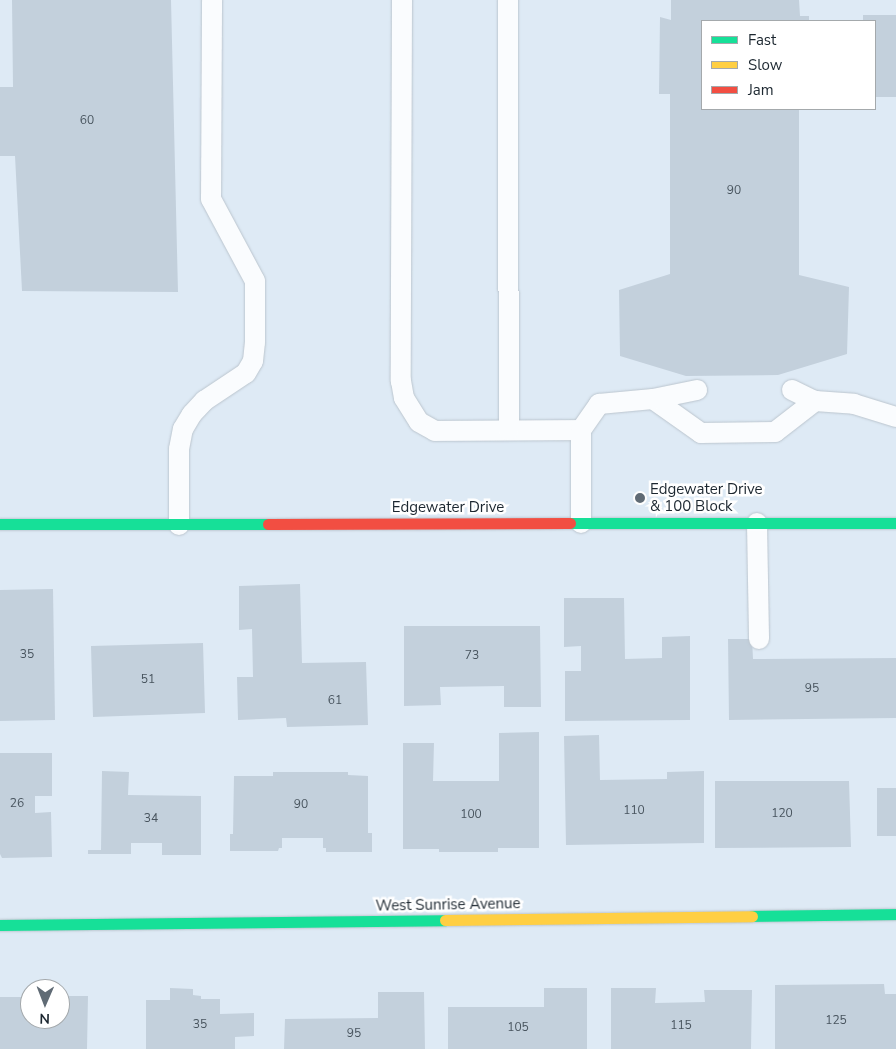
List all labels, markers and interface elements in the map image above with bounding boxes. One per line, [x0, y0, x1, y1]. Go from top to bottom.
legend [701, 20, 876, 110]
text: Fast [748, 30, 776, 50]
text: Slow [748, 55, 782, 75]
text: Jam [748, 80, 774, 100]
house number: 60 [80, 114, 94, 128]
house number: 90 [727, 184, 741, 198]
place label: Edgewater Drive & 100 Block [650, 480, 762, 515]
marker: Edgewater Drive & 100 Block [634, 492, 646, 504]
street label: Edgewater Drive [392, 499, 504, 517]
house number: 35 [20, 648, 34, 662]
house number: 73 [465, 649, 479, 663]
house number: 51 [141, 673, 155, 687]
house number: 95 [805, 682, 819, 696]
house number: 61 [328, 694, 342, 708]
house number: 26 [10, 797, 24, 811]
house number: 90 [294, 798, 308, 812]
house number: 110 [623, 804, 645, 818]
house number: 120 [771, 807, 793, 821]
house number: 100 [460, 808, 482, 822]
house number: 34 [144, 812, 158, 826]
street label: West Sunrise Avenue [375, 895, 521, 915]
north arrow [20, 979, 70, 1029]
text: N [39, 1009, 50, 1028]
house number: 125 [825, 1014, 847, 1028]
house number: 35 [193, 1018, 207, 1032]
house number: 115 [670, 1019, 692, 1033]
house number: 105 [507, 1021, 529, 1035]
house number: 95 [347, 1027, 361, 1041]

